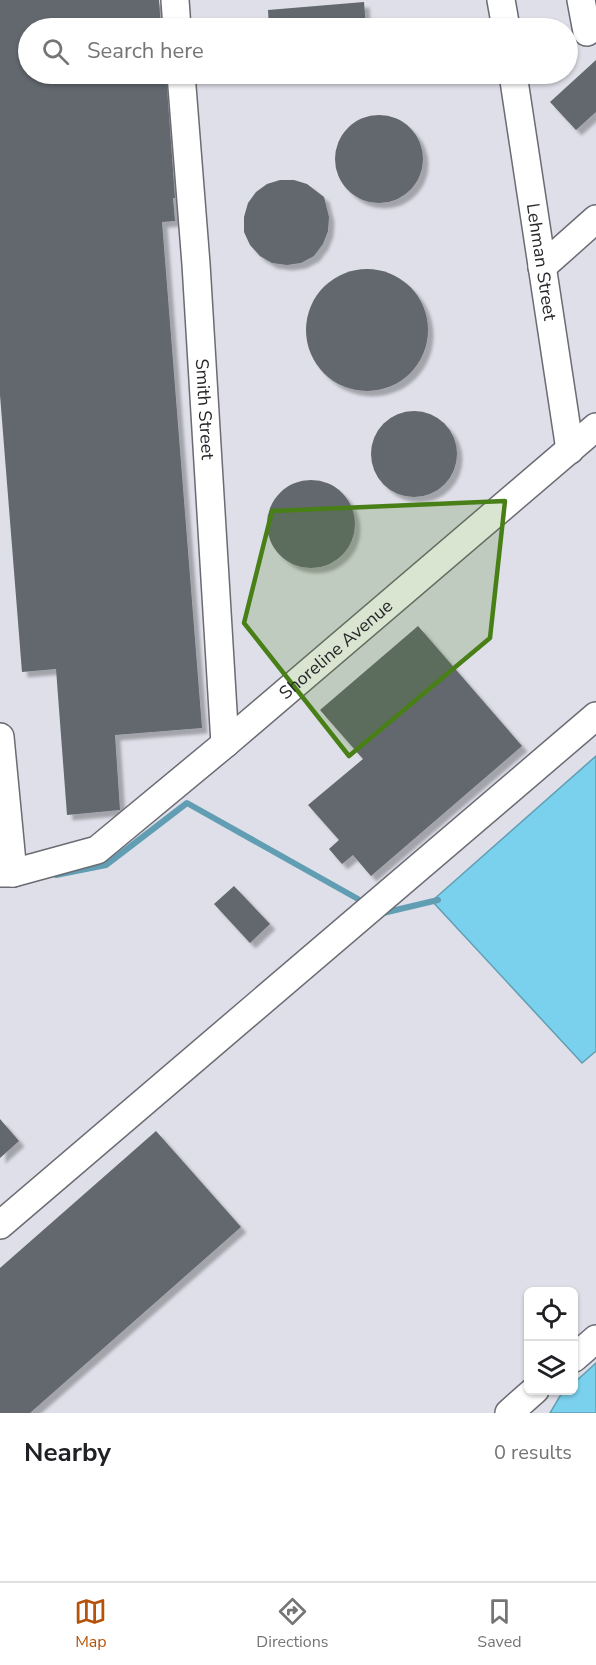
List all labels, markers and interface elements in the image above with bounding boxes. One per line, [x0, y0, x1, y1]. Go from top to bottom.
search box [18, 18, 578, 84]
icon: search [39, 35, 72, 68]
text: Search here [87, 36, 204, 66]
street label: Lehman Street [521, 201, 562, 323]
street label: Smith Street [190, 358, 220, 461]
street label: Shoreline Avenue [274, 594, 398, 705]
map controls [524, 1287, 578, 1395]
button: locate [524, 1287, 578, 1341]
button: layers [524, 1341, 578, 1395]
text: Nearby [24, 1435, 111, 1470]
text: 0 results [494, 1439, 572, 1466]
tab: Map [74, 1595, 107, 1653]
tab: Directions [256, 1595, 328, 1653]
tab: Saved [477, 1595, 522, 1653]

